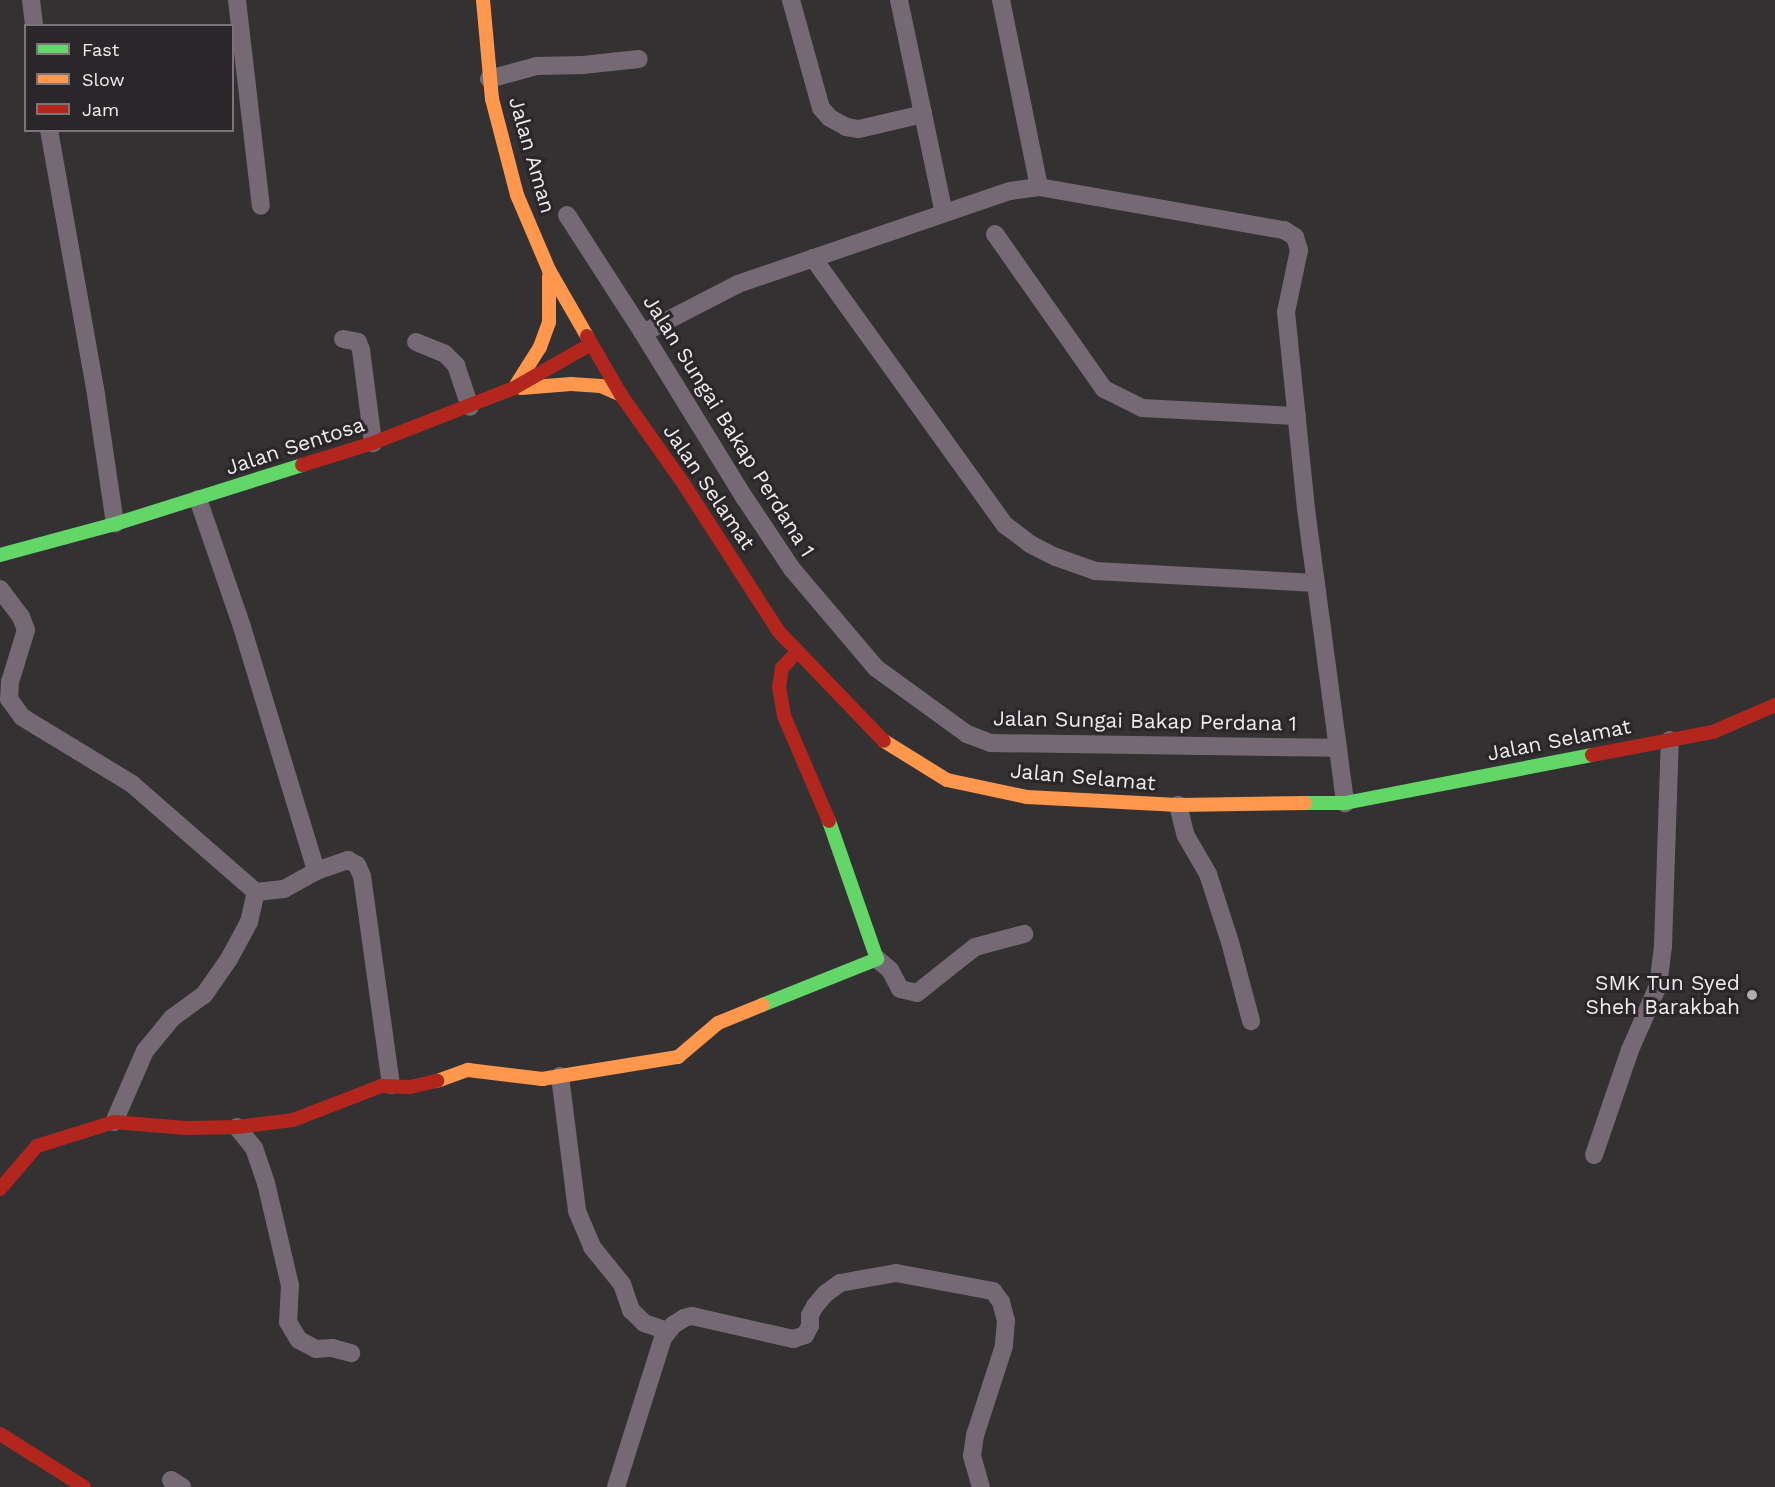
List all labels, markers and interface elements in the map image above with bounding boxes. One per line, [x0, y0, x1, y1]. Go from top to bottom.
legend [24, 24, 234, 132]
text: Fast [82, 39, 119, 60]
text: Slow [82, 69, 125, 90]
street label: Jalan Aman [503, 94, 561, 216]
text: Jam [82, 99, 119, 120]
street label: Jalan Sungai Bakap Perdana 1 [638, 290, 820, 562]
street label: Jalan Sentosa [222, 412, 368, 480]
street label: Jalan Selamat [658, 419, 760, 555]
street label: Jalan Sungai Bakap Perdana 1 [992, 706, 1298, 736]
street label: Jalan Selamat [1485, 714, 1633, 766]
street label: Jalan Selamat [1009, 758, 1157, 796]
place label: SMK Tun Syed Sheh Barakbah [1586, 970, 1740, 1020]
marker: SMK Tun Syed Sheh Barakbah [1745, 988, 1759, 1002]

